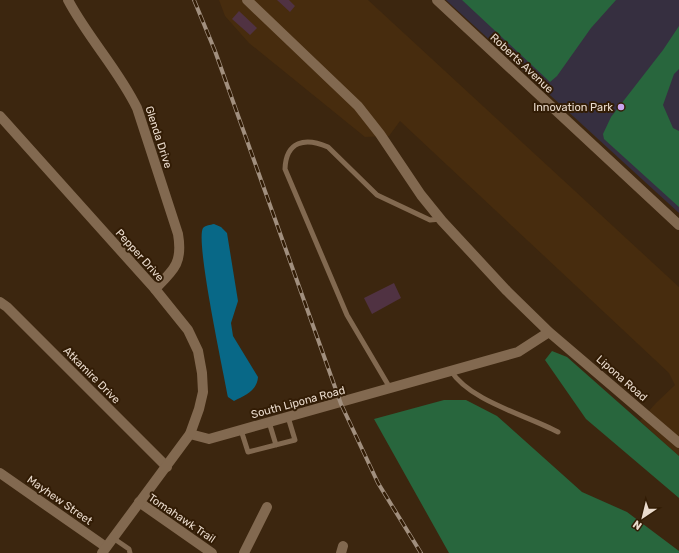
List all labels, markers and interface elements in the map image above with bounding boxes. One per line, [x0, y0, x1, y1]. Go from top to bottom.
street label: Roberts Avenue [488, 31, 556, 96]
place label: Innovation Park [533, 101, 613, 114]
marker: Innovation Park [616, 102, 626, 112]
street label: Glenda Drive [142, 104, 175, 170]
street label: Pepper Drive [113, 227, 166, 284]
street label: Atkamire Drive [61, 344, 123, 406]
street label: Lipona Road [594, 353, 650, 404]
street label: South Lipona Road [250, 384, 347, 421]
street label: Mayhew Street [25, 473, 95, 528]
street label: Tomahawk Trail [146, 491, 218, 546]
north arrow [623, 497, 663, 537]
text: N [631, 517, 645, 532]

